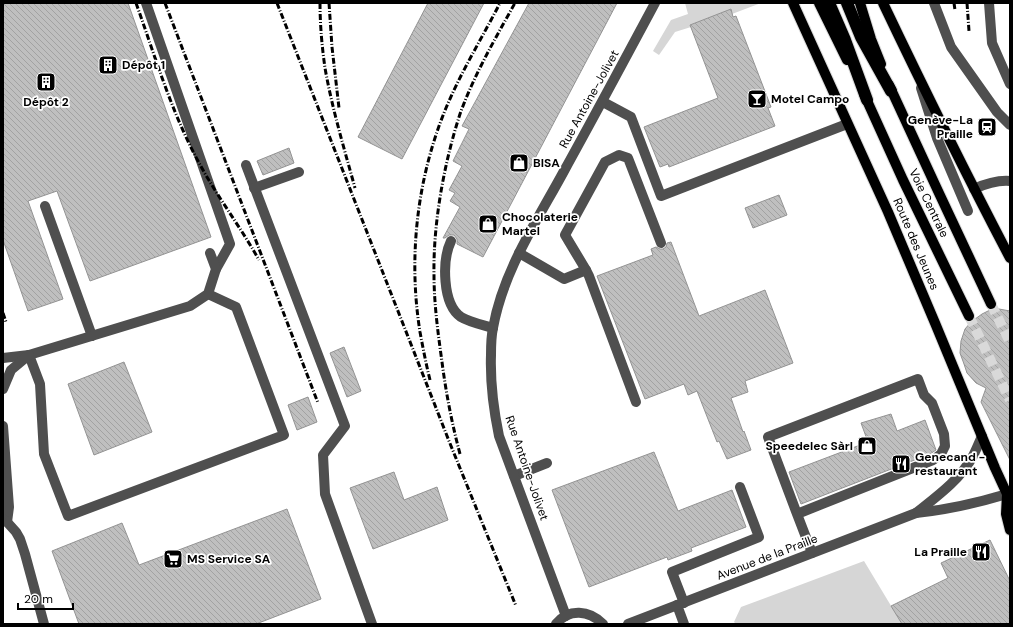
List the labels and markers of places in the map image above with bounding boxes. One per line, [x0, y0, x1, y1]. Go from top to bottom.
building icon: Dépôt 1 [97, 54, 119, 76]
place label: Dépôt 1 [122, 57, 165, 73]
building icon: Dépôt 2 [35, 71, 57, 93]
bar icon: Motel Campo [746, 88, 768, 110]
place label: Motel Campo [771, 91, 849, 107]
place label: Dépôt 2 [23, 94, 69, 110]
place label: Genève-La Praille [908, 112, 973, 142]
station icon: Genève-La Praille [976, 116, 998, 138]
shop icon: BISA [508, 152, 530, 174]
place label: BISA [533, 155, 560, 171]
place label: Chocolaterie Martel [502, 209, 578, 239]
shop icon: Chocolaterie Martel [477, 213, 499, 235]
shop icon: Speedelec Sàrl [856, 435, 878, 457]
place label: Speedelec Sàrl [765, 438, 853, 454]
place label: Genecand - restaurant [915, 449, 986, 479]
restaurant icon: Genecand - restaurant [890, 453, 912, 475]
restaurant icon: La Praille [970, 541, 992, 563]
place label: La Praille [914, 544, 967, 560]
supermarket icon: MS Service SA [162, 548, 184, 570]
place label: MS Service SA [187, 551, 271, 567]

